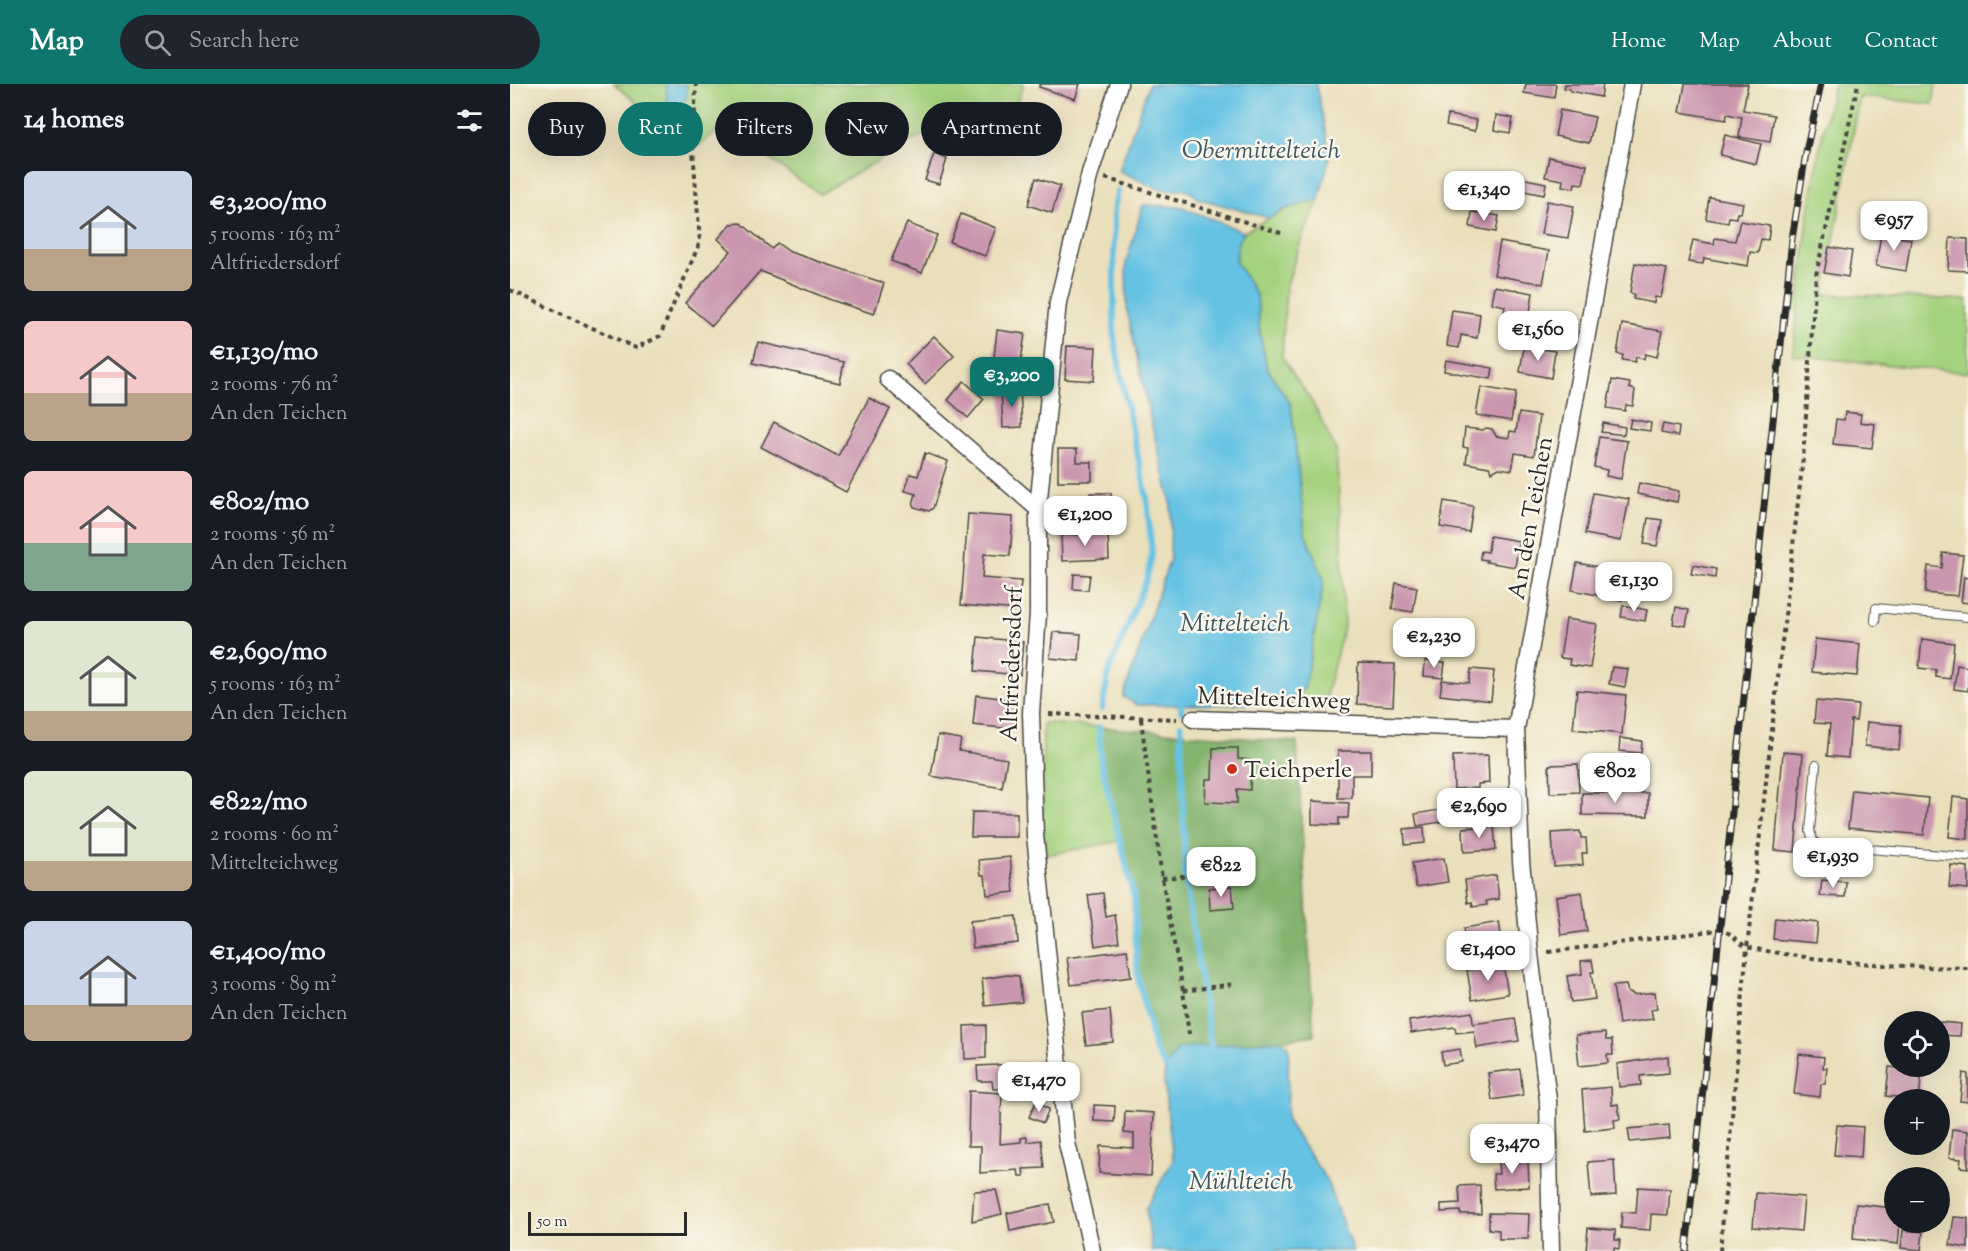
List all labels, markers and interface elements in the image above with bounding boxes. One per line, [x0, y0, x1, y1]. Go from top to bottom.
search box [120, 15, 540, 69]
text: Map [30, 22, 84, 62]
icon: search [141, 26, 174, 59]
text: Search here [189, 26, 299, 58]
text: Home [1611, 27, 1666, 57]
text: Map [1699, 27, 1740, 57]
text: About [1773, 27, 1832, 57]
text: Contact [1865, 27, 1938, 57]
text: 14 homes [24, 102, 124, 139]
chip: Buy [528, 102, 606, 156]
chip: Rent [618, 102, 703, 156]
chip: Filters [715, 102, 813, 156]
chip: New [825, 102, 909, 156]
chip: Apartment [921, 102, 1062, 156]
icon: filters [453, 104, 486, 137]
water label: Obermittelteich [1182, 133, 1341, 170]
pin: €1,340 [1435, 171, 1533, 222]
text: €1,340 [1458, 176, 1510, 205]
text: €3,200/mo [210, 184, 327, 221]
icon: home [72, 195, 144, 267]
pin: €957 [1858, 201, 1930, 252]
text: €957 [1874, 206, 1914, 235]
text: 5 rooms · 163 m² [210, 221, 341, 250]
text: Altfriedersdorf [210, 250, 340, 279]
pin: €1,560 [1489, 311, 1587, 362]
text: €1,560 [1512, 316, 1564, 345]
text: €1,130/mo [210, 334, 318, 371]
icon: home [72, 345, 144, 417]
pin: €3,200 [963, 357, 1061, 408]
text: €3,200 [984, 362, 1040, 391]
text: 2 rooms · 76 m² [210, 371, 338, 400]
text: An den Teichen [210, 400, 348, 429]
street label: An den Teichen [1501, 434, 1563, 603]
text: €802/mo [210, 484, 309, 521]
icon: home [72, 495, 144, 567]
pin: €1,200 [1036, 496, 1134, 547]
text: €1,200 [1058, 501, 1112, 530]
text: 2 rooms · 56 m² [210, 521, 335, 550]
text: An den Teichen [210, 550, 348, 579]
pin: €1,130 [1585, 562, 1683, 613]
text: €1,130 [1609, 567, 1659, 596]
street label: Altfriedersdorf [993, 584, 1033, 743]
water label: Mittelteich [1180, 606, 1290, 643]
pin: €2,230 [1385, 618, 1483, 669]
text: €2,230 [1407, 623, 1461, 652]
text: €2,690/mo [210, 634, 327, 671]
icon: home [72, 645, 144, 717]
text: 5 rooms · 163 m² [210, 671, 341, 700]
street label: Mittelteichweg [1197, 680, 1352, 720]
text: An den Teichen [210, 700, 348, 729]
pin: €802 [1579, 753, 1651, 804]
place label: Teichperle [1244, 754, 1352, 788]
text: €802 [1594, 758, 1636, 787]
marker: Teichperle [1225, 762, 1239, 776]
text: €822/mo [210, 784, 308, 821]
pin: €2,690 [1430, 788, 1528, 839]
text: €2,690 [1451, 793, 1507, 822]
icon: home [72, 795, 144, 867]
text: 2 rooms · 60 m² [210, 821, 339, 850]
pin: €1,930 [1784, 838, 1882, 889]
text: €1,930 [1807, 843, 1859, 872]
pin: €822 [1185, 847, 1257, 898]
text: Mittelteichweg [210, 850, 338, 879]
text: €822 [1201, 852, 1241, 881]
pin: €1,400 [1439, 931, 1537, 982]
text: €1,400/mo [210, 934, 326, 971]
text: €1,400 [1460, 936, 1516, 965]
icon: home [72, 945, 144, 1017]
text: 3 rooms · 89 m² [210, 971, 337, 1000]
text: An den Teichen [210, 1000, 348, 1029]
map controls [1884, 1011, 1950, 1233]
button: locate [1884, 1011, 1950, 1077]
pin: €1,470 [990, 1062, 1088, 1113]
text: €1,470 [1012, 1067, 1066, 1096]
button: + [1884, 1089, 1950, 1155]
pin: €3,470 [1463, 1124, 1561, 1175]
text: €3,470 [1484, 1129, 1540, 1158]
water label: Mühlteich [1189, 1164, 1294, 1201]
button: − [1884, 1167, 1950, 1233]
scale bar [528, 1209, 687, 1236]
text: 50 m [537, 1211, 568, 1234]

